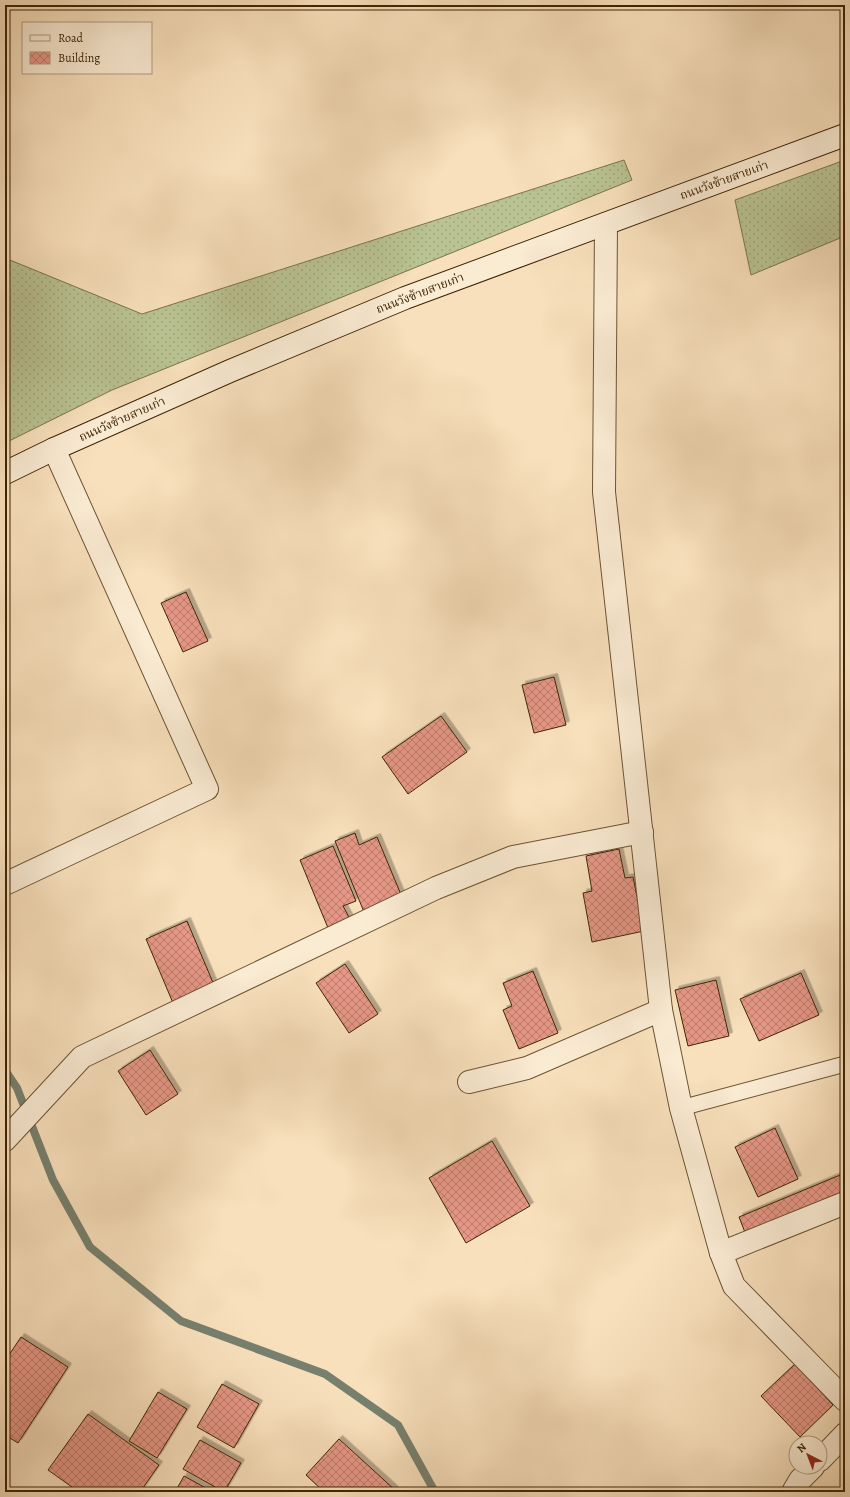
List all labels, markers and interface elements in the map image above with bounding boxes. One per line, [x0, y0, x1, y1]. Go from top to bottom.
legend [22, 22, 152, 74]
text: Road [58, 30, 84, 46]
text: Building [58, 50, 100, 66]
street label: ถนนวังซ้ายสายเก่า [678, 157, 770, 203]
street label: ถนนวังซ้ายสายเก่า [374, 269, 466, 317]
street label: ถนนวังซ้ายสายเก่า [76, 393, 168, 445]
north arrow [788, 1435, 828, 1475]
text: N [794, 1440, 810, 1456]

